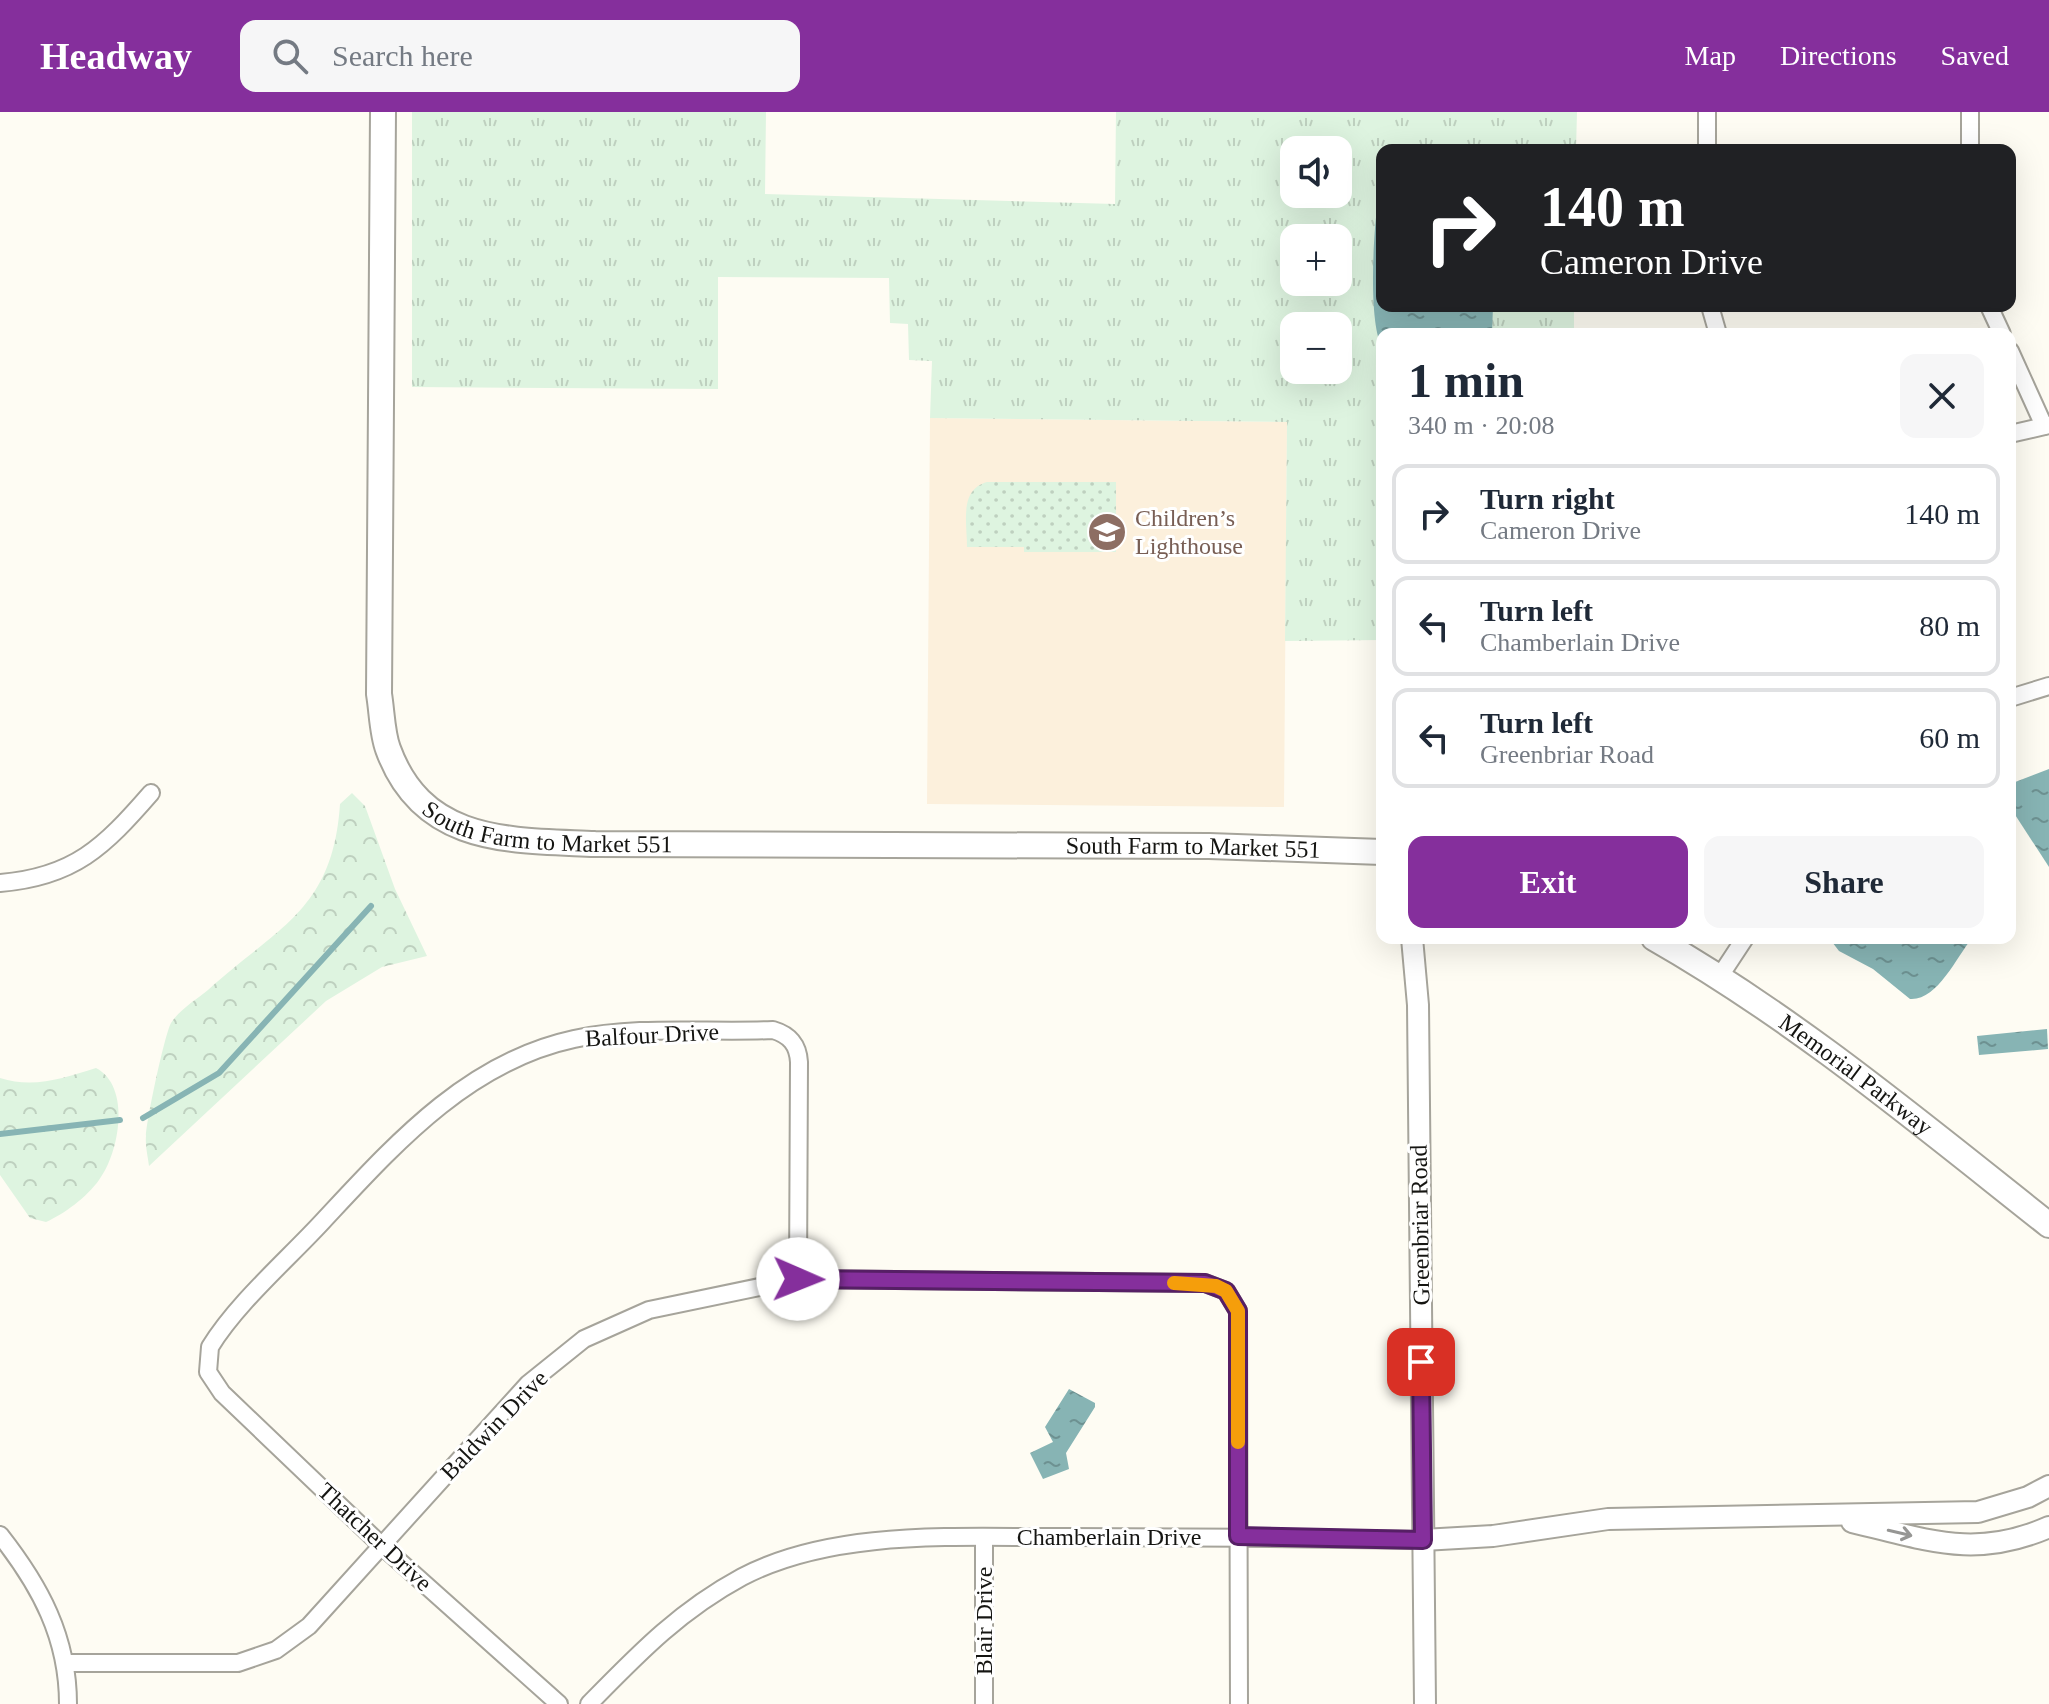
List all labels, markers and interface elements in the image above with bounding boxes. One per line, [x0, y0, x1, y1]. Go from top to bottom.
search box [240, 20, 800, 92]
icon: search [268, 34, 312, 78]
text: Headway [40, 35, 192, 77]
text: Search here [332, 39, 473, 72]
text: Map [1685, 40, 1736, 71]
text: Directions [1780, 40, 1897, 71]
text: Saved [1941, 40, 2009, 71]
map controls [1280, 136, 1352, 384]
button: sound [1280, 136, 1352, 208]
icon: right [1408, 176, 1512, 280]
text: 140 m [1540, 176, 1685, 238]
button: + [1280, 224, 1352, 296]
text: Cameron Drive [1540, 242, 1763, 282]
button: − [1280, 312, 1352, 384]
text: 1 min [1408, 354, 1524, 407]
button: close [1900, 354, 1984, 438]
text: 340 m · 20:08 [1408, 411, 1555, 440]
text: Turn right [1480, 482, 1615, 515]
icon: right [1412, 492, 1456, 536]
text: 140 m [1904, 497, 1980, 530]
place label: Children’s Lighthouse [1135, 505, 1243, 559]
school or university icon: Children’s Lighthouse [1086, 511, 1128, 553]
text: Cameron Drive [1480, 516, 1641, 545]
text: Turn left [1480, 594, 1593, 627]
icon: left [1412, 604, 1456, 648]
text: 80 m [1919, 609, 1980, 642]
text: Chamberlain Drive [1480, 628, 1680, 657]
text: Turn left [1480, 706, 1593, 739]
icon: left [1412, 716, 1456, 760]
text: 60 m [1919, 721, 1980, 754]
text: Greenbriar Road [1480, 740, 1654, 769]
street label: South Farm to Market 551 [418, 796, 673, 857]
street label: South Farm to Market 551 [1066, 833, 1321, 863]
button: Exit [1408, 836, 1688, 928]
button: Share [1704, 836, 1984, 928]
street label: Memorial Parkway [1774, 1009, 1938, 1140]
street label: Balfour Drive [584, 1019, 720, 1051]
street label: Greenbriar Road [1406, 1144, 1434, 1306]
position arrow [756, 1237, 840, 1321]
pin [1387, 1328, 1455, 1396]
icon: arrive [1399, 1340, 1443, 1384]
street label: Baldwin Drive [435, 1365, 553, 1485]
street label: Thatcher Drive [313, 1478, 437, 1596]
street label: Chamberlain Drive [1017, 1524, 1201, 1550]
one-way arrow [1887, 1526, 1913, 1541]
street label: Blair Drive [971, 1567, 997, 1675]

